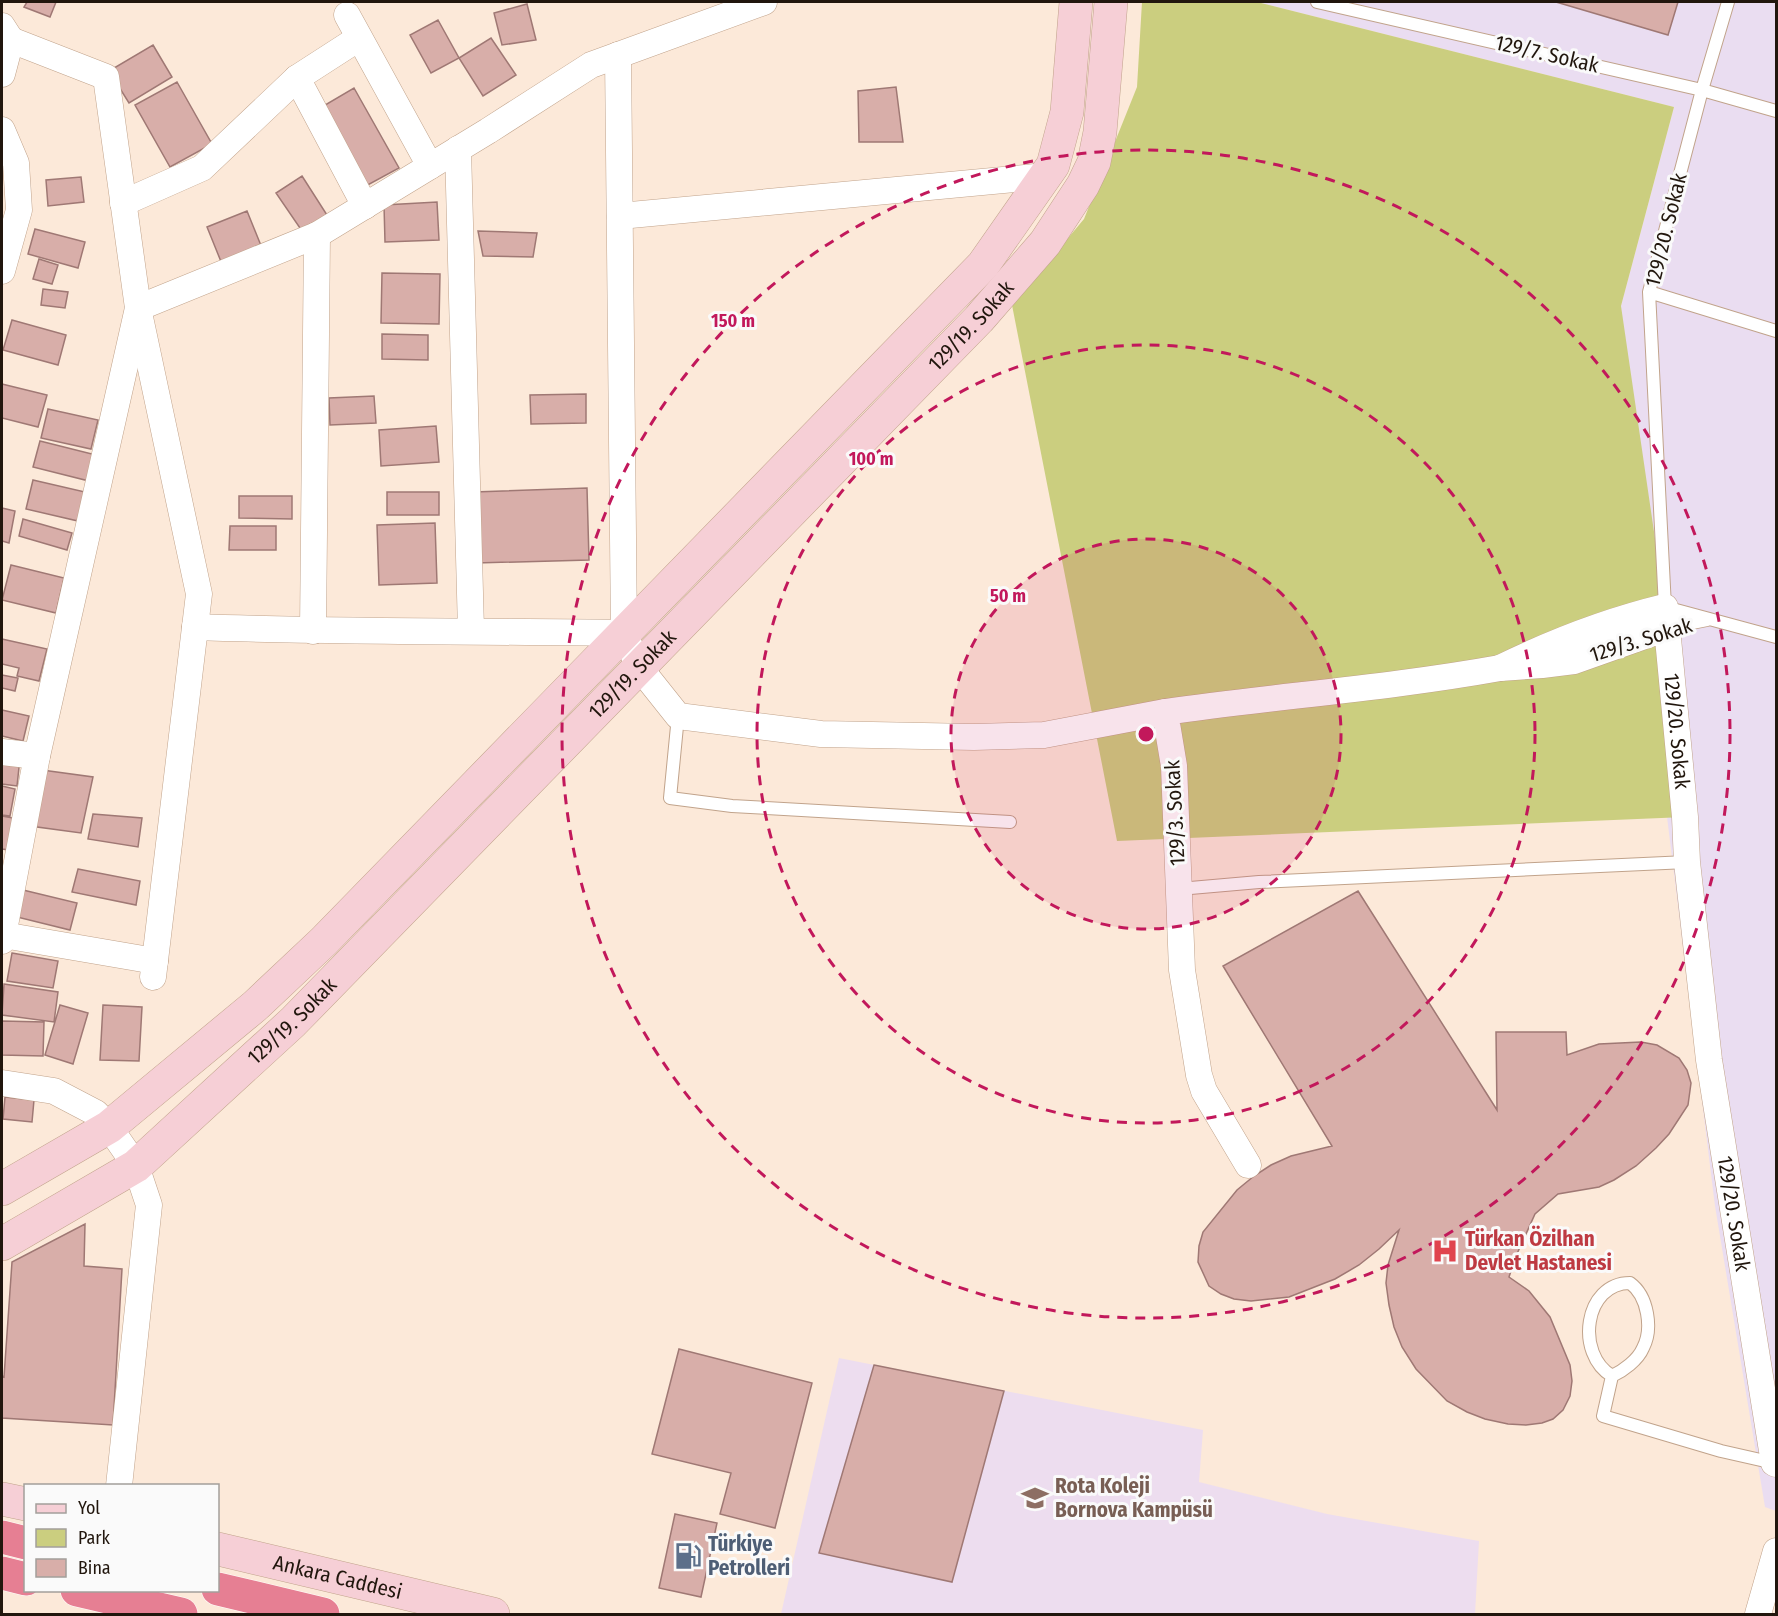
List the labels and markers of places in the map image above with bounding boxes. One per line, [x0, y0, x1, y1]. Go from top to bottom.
centre of rings [1136, 724, 1156, 744]
place label: Türkan Özilhan Devlet Hastanesi [1465, 1225, 1612, 1276]
hospital icon: Türkan Özilhan Devlet Hastanesi [1430, 1236, 1460, 1266]
place label: Rota Koleji Bornova Kampüsü [1055, 1473, 1213, 1523]
school or university icon: Rota Koleji Bornova Kampüsü [1020, 1483, 1050, 1513]
place label: Türkiye Petrolleri [708, 1531, 790, 1581]
fuel station icon: Türkiye Petrolleri [673, 1541, 703, 1571]

